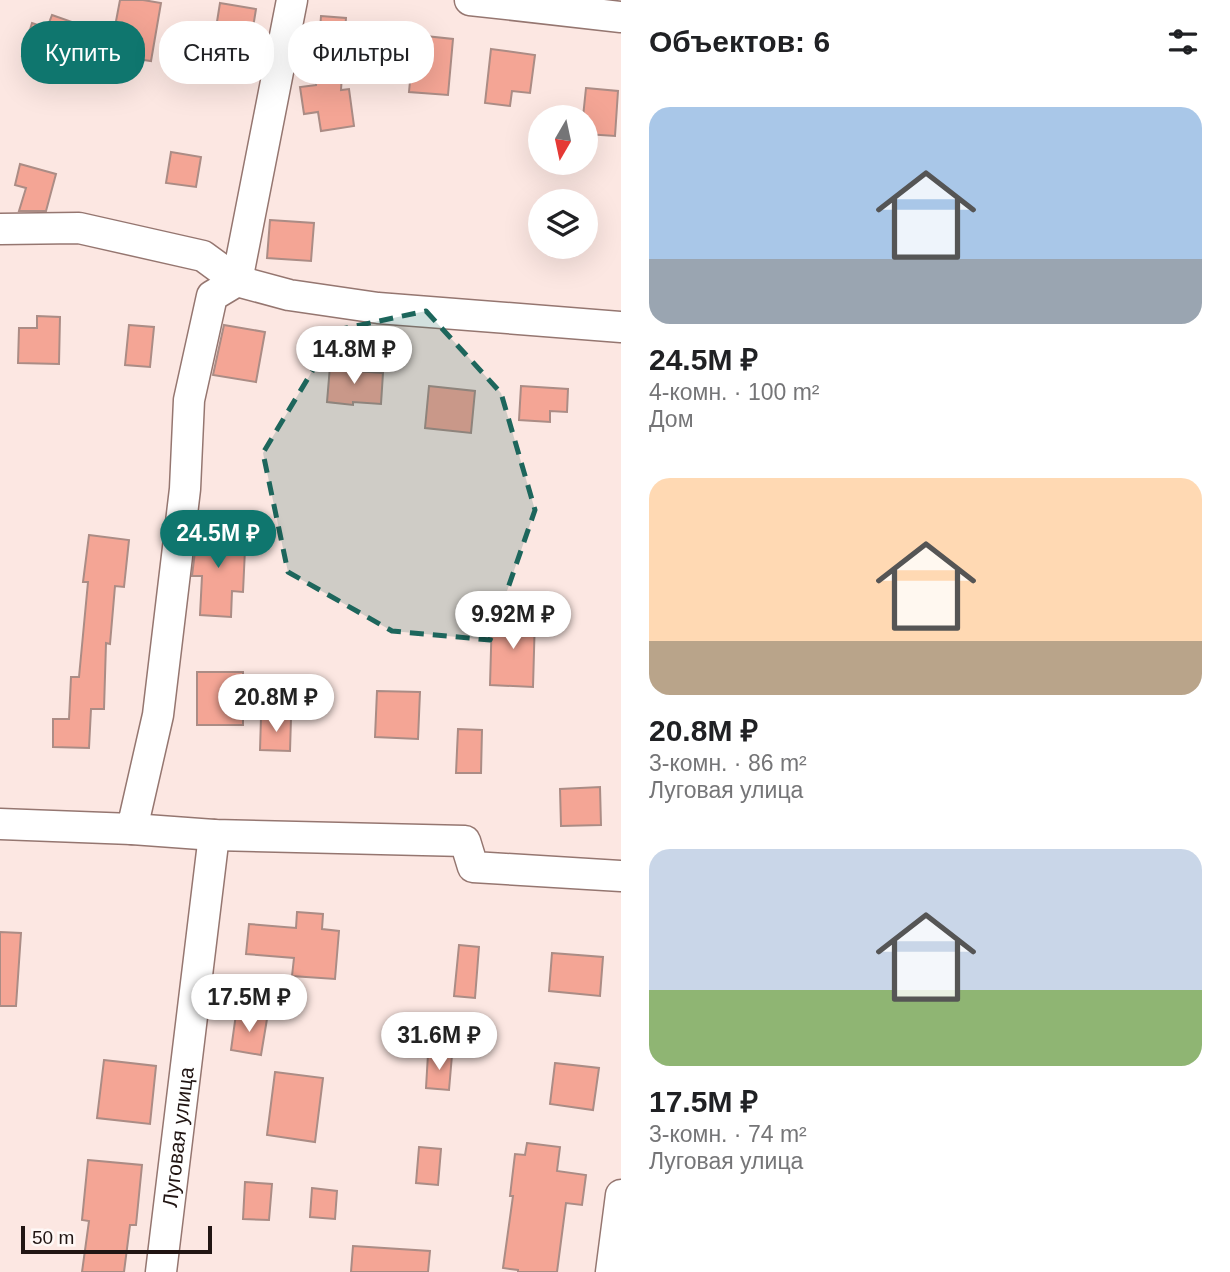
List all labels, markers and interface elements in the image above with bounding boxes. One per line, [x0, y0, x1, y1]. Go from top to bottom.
chip: Купить [21, 21, 145, 84]
chip: Снять [159, 21, 274, 84]
chip: Фильтры [288, 21, 434, 84]
icon: filters [1164, 23, 1202, 61]
text: Объектов: 6 [649, 25, 830, 58]
north arrow [528, 105, 598, 175]
map controls [528, 105, 598, 259]
icon: home [863, 152, 989, 278]
button: layers [528, 189, 598, 259]
pin: 14.8M ₽ [289, 326, 419, 386]
text: 14.8M ₽ [312, 336, 396, 362]
text: 24.5M ₽ [649, 343, 758, 376]
text: 4-комн. · 100 m² [649, 379, 820, 405]
text: Дом [649, 406, 693, 432]
pin: 24.5M ₽ [153, 510, 283, 570]
text: 24.5M ₽ [176, 520, 260, 546]
icon: home [863, 523, 989, 649]
pin: 9.92M ₽ [448, 592, 578, 651]
text: 9.92M ₽ [471, 601, 555, 627]
pin: 20.8M ₽ [211, 674, 341, 734]
text: 20.8M ₽ [234, 684, 318, 710]
text: 20.8M ₽ [649, 714, 758, 747]
text: 3-комн. · 86 m² [649, 750, 807, 776]
text: Луговая улица [649, 777, 803, 803]
icon: home [863, 894, 989, 1020]
pin: 17.5M ₽ [184, 974, 314, 1034]
text: 17.5M ₽ [207, 984, 291, 1010]
pin: 31.6M ₽ [374, 1012, 504, 1072]
text: 31.6M ₽ [397, 1022, 481, 1048]
street label: Луговая улица [157, 1065, 197, 1208]
text: 17.5M ₽ [649, 1085, 758, 1118]
text: 3-комн. · 74 m² [649, 1121, 807, 1147]
text: Луговая улица [649, 1148, 803, 1174]
scale bar [21, 1223, 212, 1255]
text: 50 m [32, 1227, 74, 1248]

